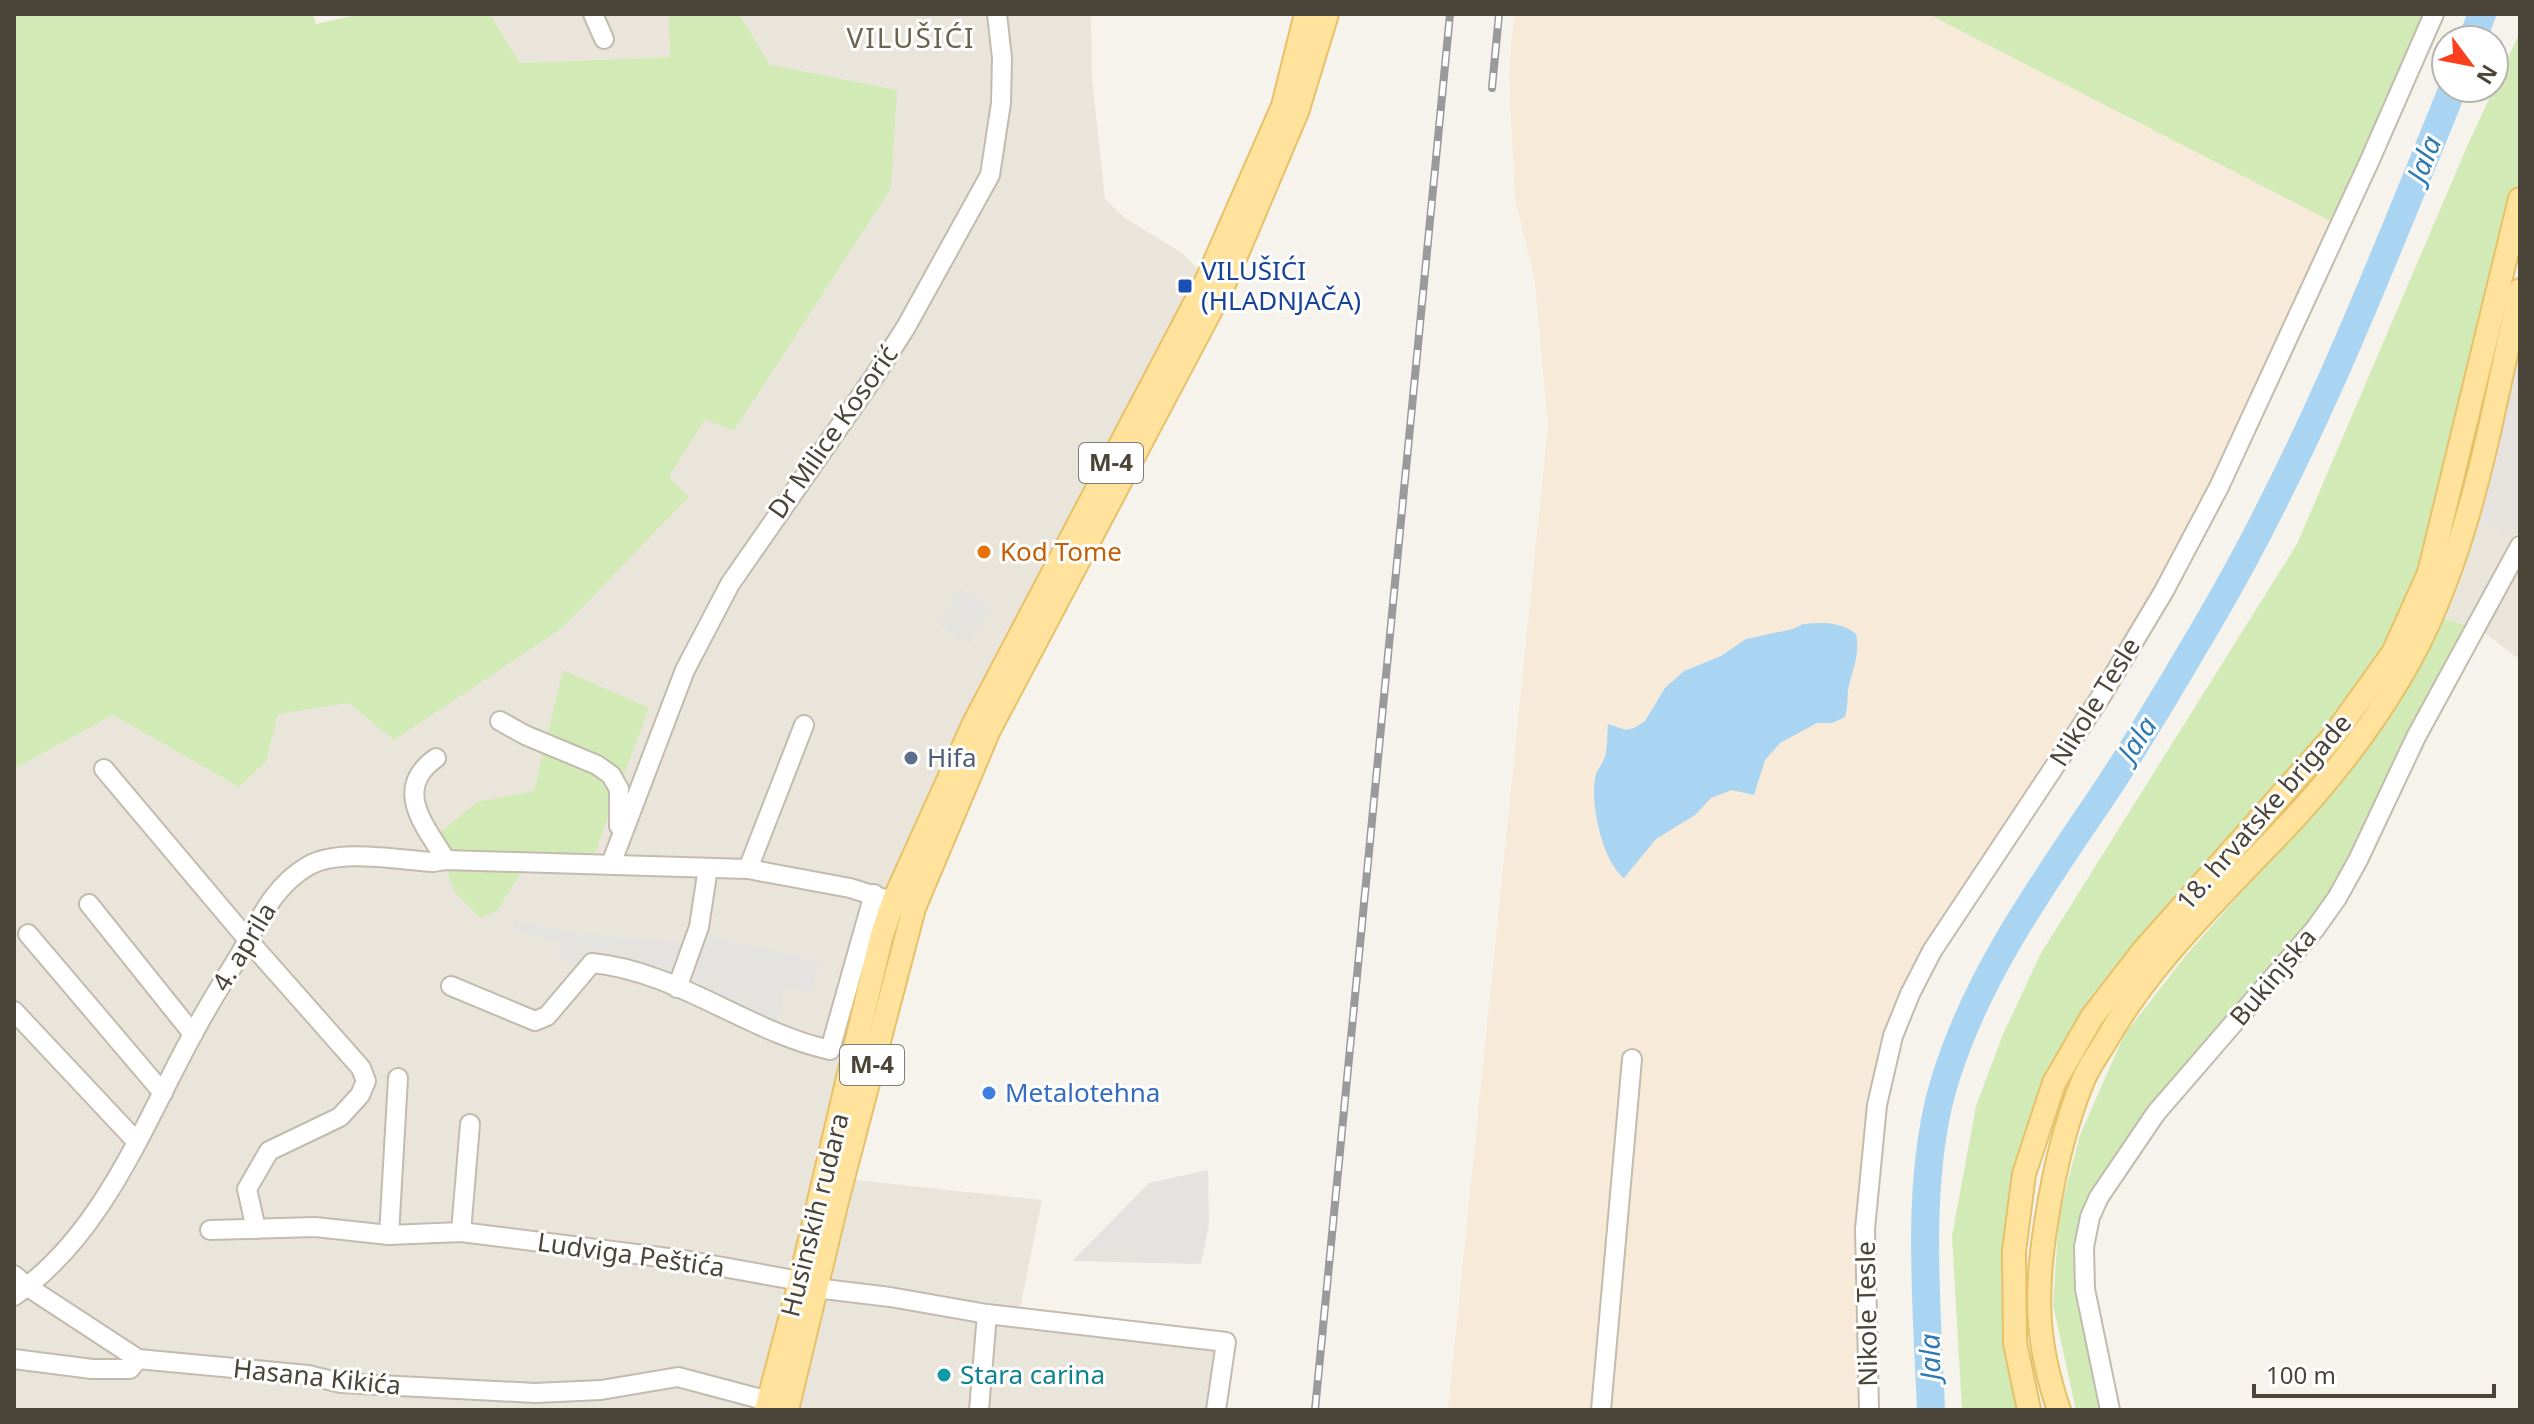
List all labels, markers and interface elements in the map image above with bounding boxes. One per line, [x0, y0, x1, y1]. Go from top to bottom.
district label: VILUŠIĆI [846, 18, 976, 56]
north arrow [2430, 24, 2510, 104]
text: N [2470, 60, 2505, 91]
water label: Jala [2395, 130, 2449, 192]
place label: VILUŠIĆI (HLADNJAČA) [1201, 252, 1361, 318]
marker: VILUŠIĆI (HLADNJAČA) [1176, 277, 1194, 295]
street label: Dr Milice Kosorić [759, 338, 905, 525]
road number: M-4 [1079, 443, 1143, 483]
place label: Kod Tome [1000, 533, 1122, 569]
marker: Kod Tome [975, 543, 993, 561]
street label: Nikole Tesle [2040, 630, 2148, 773]
street label: 18. hrvatske brigade [2168, 705, 2359, 917]
water label: Jala [2105, 708, 2165, 773]
place label: Hifa [927, 739, 977, 775]
marker: Hifa [902, 749, 920, 767]
street label: 4. aprila [202, 895, 284, 998]
street label: Bukinjska [2221, 920, 2324, 1033]
road number: M-4 [840, 1045, 904, 1085]
place label: Metalotehna [1005, 1074, 1160, 1110]
marker: Metalotehna [980, 1084, 998, 1102]
street label: Husinskih rudara [771, 1109, 857, 1320]
street label: Ludviga Peštića [535, 1223, 727, 1285]
street label: Nikole Tesle [1847, 1241, 1885, 1387]
water label: Jala [1910, 1333, 1948, 1386]
scale bar [2254, 1348, 2494, 1398]
street label: Hasana Kikića [231, 1349, 403, 1403]
place label: Stara carina [960, 1356, 1105, 1392]
text: 100 m [2266, 1358, 2336, 1391]
marker: Stara carina [935, 1366, 953, 1384]

